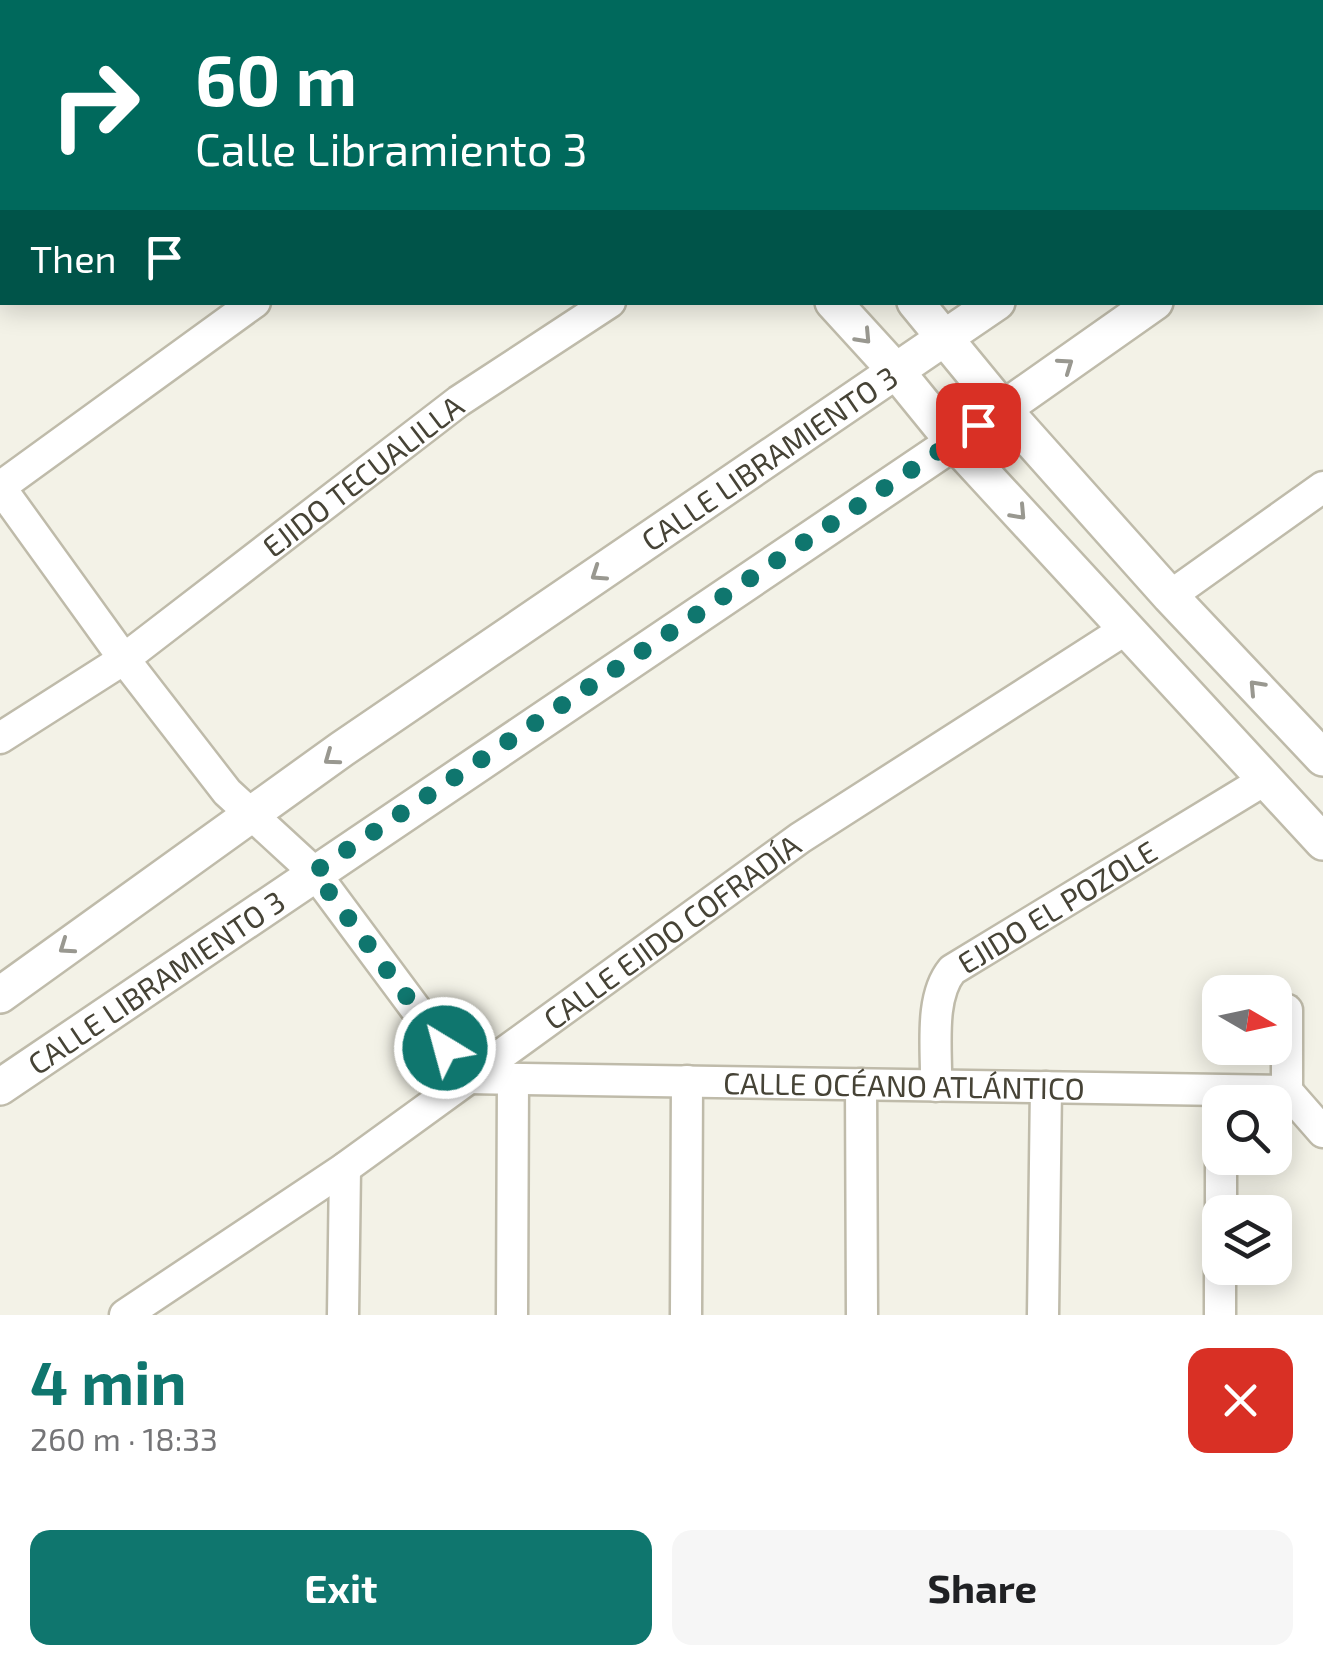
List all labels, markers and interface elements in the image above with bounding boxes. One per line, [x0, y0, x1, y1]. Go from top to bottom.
text: 60 m [195, 36, 357, 120]
icon: right [30, 40, 160, 170]
text: Calle Libramiento 3 [195, 121, 588, 175]
icon: arrive [137, 230, 192, 285]
text: Then [30, 235, 117, 281]
one-way arrow [853, 325, 871, 344]
street label: CALLE LIBRAMIENTO 3 [634, 358, 904, 558]
one-way arrow [1054, 359, 1073, 377]
pin [936, 383, 1021, 468]
street label: EJIDO TECUALILLA [255, 387, 470, 564]
icon: arrive [951, 398, 1006, 453]
one-way arrow [1007, 501, 1025, 520]
one-way arrow [591, 562, 610, 580]
one-way arrow [1250, 680, 1268, 698]
one-way arrow [323, 746, 342, 765]
street label: CALLE EJIDO COFRADÍA [536, 826, 807, 1036]
street label: EJIDO EL POZOLE [951, 832, 1163, 980]
street label: CALLE LIBRAMIENTO 3 [21, 882, 291, 1081]
one-way arrow [59, 935, 78, 953]
north arrow [1202, 975, 1292, 1065]
map controls [1202, 975, 1292, 1285]
position arrow [393, 996, 497, 1100]
street label: CALLE OCÉANO ATLÁNTICO [723, 1064, 1085, 1106]
button: search [1202, 1085, 1292, 1175]
button: layers [1202, 1195, 1292, 1285]
text: 4 min [30, 1345, 187, 1417]
button: close [1188, 1348, 1293, 1453]
text: 260 m · 18:33 [30, 1419, 218, 1457]
button: Exit [30, 1530, 652, 1645]
button: Share [672, 1530, 1293, 1645]

